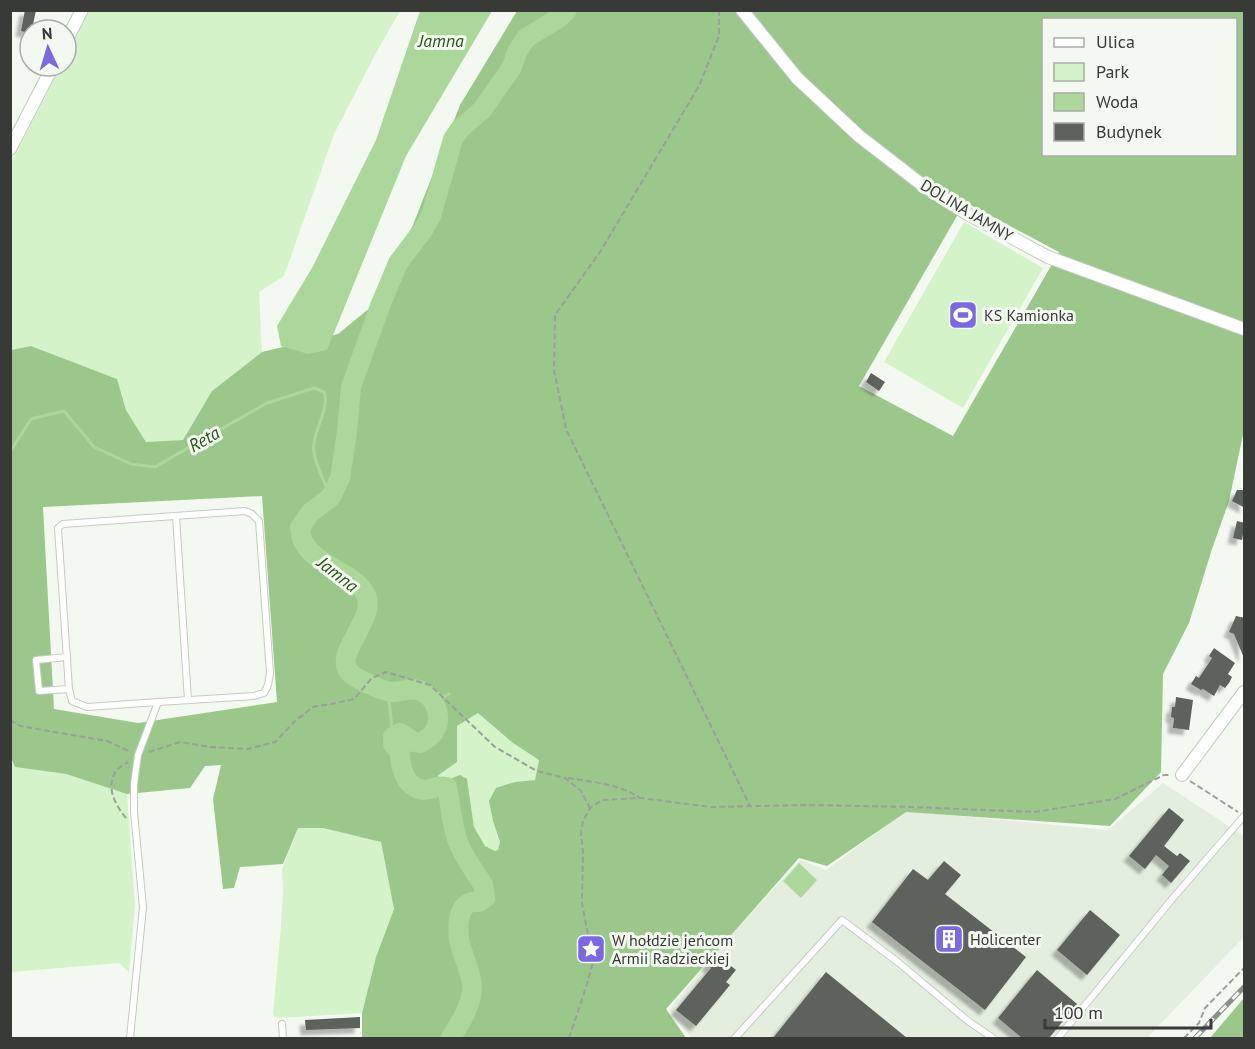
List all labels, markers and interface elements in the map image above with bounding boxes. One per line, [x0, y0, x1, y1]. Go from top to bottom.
north arrow [18, 18, 78, 78]
legend [1042, 18, 1237, 156]
text: N [41, 23, 53, 43]
water label: Jamna [416, 29, 464, 52]
text: Ulica [1096, 30, 1135, 53]
text: Park [1096, 60, 1129, 83]
text: Woda [1096, 90, 1138, 113]
text: Budynek [1096, 120, 1162, 143]
street label: DOLINA JAMNY [917, 175, 1017, 246]
sports icon: KS Kamionka [947, 299, 979, 331]
place label: KS Kamionka [984, 305, 1074, 325]
water label: Reta [184, 421, 224, 457]
water label: Jamna [311, 550, 363, 597]
building icon: Holicenter [933, 923, 965, 955]
place label: Holicenter [970, 929, 1041, 949]
place label: W hołdzie jeńcom Armii Radzieckiej [612, 930, 733, 968]
place icon: W hołdzie jeńcom Armii Radzieckiej [575, 933, 607, 965]
scale bar [1045, 992, 1212, 1030]
text: 100 m [1054, 1001, 1103, 1024]

